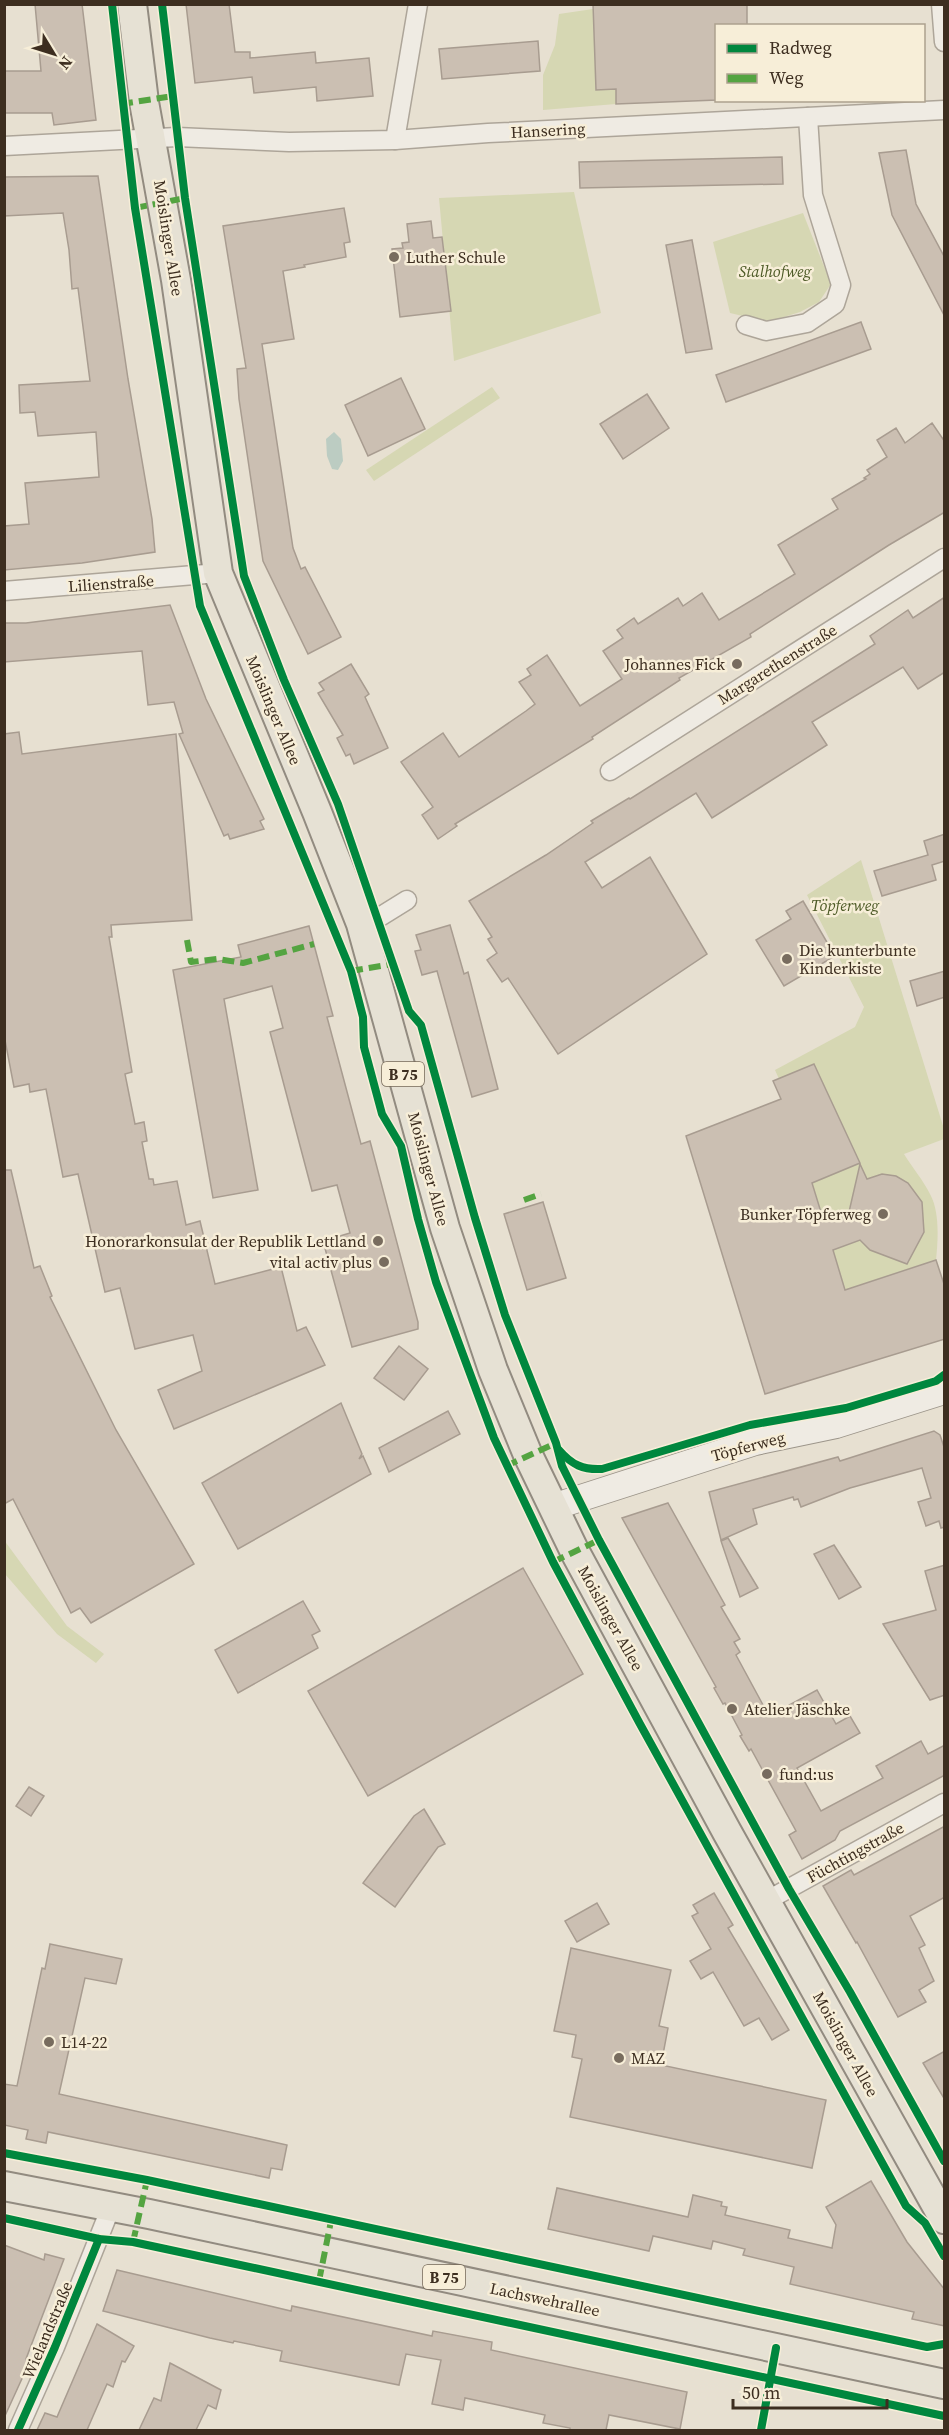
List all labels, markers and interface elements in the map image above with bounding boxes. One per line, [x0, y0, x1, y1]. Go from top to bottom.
north arrow [24, 24, 84, 84]
legend [715, 24, 925, 102]
text: Radweg [769, 35, 832, 60]
text: N [53, 52, 78, 75]
text: Weg [769, 65, 804, 90]
street label: Hansering [510, 117, 586, 143]
street label: Moislinger Allee [149, 179, 189, 297]
place label: Luther Schule [406, 246, 506, 268]
marker: Luther Schule [387, 250, 401, 264]
park label: Stalhofweg [739, 260, 813, 282]
street label: Lilienstraße [67, 569, 155, 597]
street label: Margarethenstraße [713, 618, 841, 710]
street label: Moislinger Allee [241, 652, 307, 768]
place label: Johannes Fick [624, 653, 725, 675]
marker: Johannes Fick [730, 657, 744, 671]
park label: Töpferweg [811, 894, 880, 916]
place label: Die kunterbunte Kinderkiste [799, 939, 916, 979]
marker: Die kunterbunte Kinderkiste [780, 952, 794, 966]
road number: B 75 [382, 1062, 424, 1086]
street label: Moislinger Allee [403, 1110, 455, 1228]
place label: Bunker Töpferweg [740, 1203, 871, 1225]
marker: Bunker Töpferweg [876, 1207, 890, 1221]
place label: Honorarkonsulat der Republik Lettland [85, 1230, 366, 1252]
marker: Honorarkonsulat der Republik Lettland [371, 1234, 385, 1248]
place label: vital activ plus [270, 1251, 372, 1273]
marker: vital activ plus [377, 1255, 391, 1269]
street label: Töpferweg [709, 1426, 787, 1466]
street label: Moislinger Allee [573, 1562, 649, 1674]
place label: Atelier Jäschke [744, 1698, 850, 1720]
marker: Atelier Jäschke [725, 1702, 739, 1716]
place label: fund:us [779, 1763, 834, 1785]
marker: fund:us [760, 1767, 774, 1781]
street label: Füchtingstraße [803, 1816, 907, 1888]
street label: Moislinger Allee [808, 1988, 884, 2100]
place label: L14-22 [61, 2031, 108, 2053]
marker: L14-22 [42, 2035, 56, 2049]
place label: MAZ [631, 2047, 665, 2069]
marker: MAZ [612, 2051, 626, 2065]
road number: B 75 [423, 2265, 465, 2289]
street label: Lachswehrallee [488, 2277, 602, 2321]
street label: Wielandstraße [17, 2278, 77, 2382]
scale bar [733, 2372, 888, 2410]
text: 50 m [742, 2380, 780, 2405]

